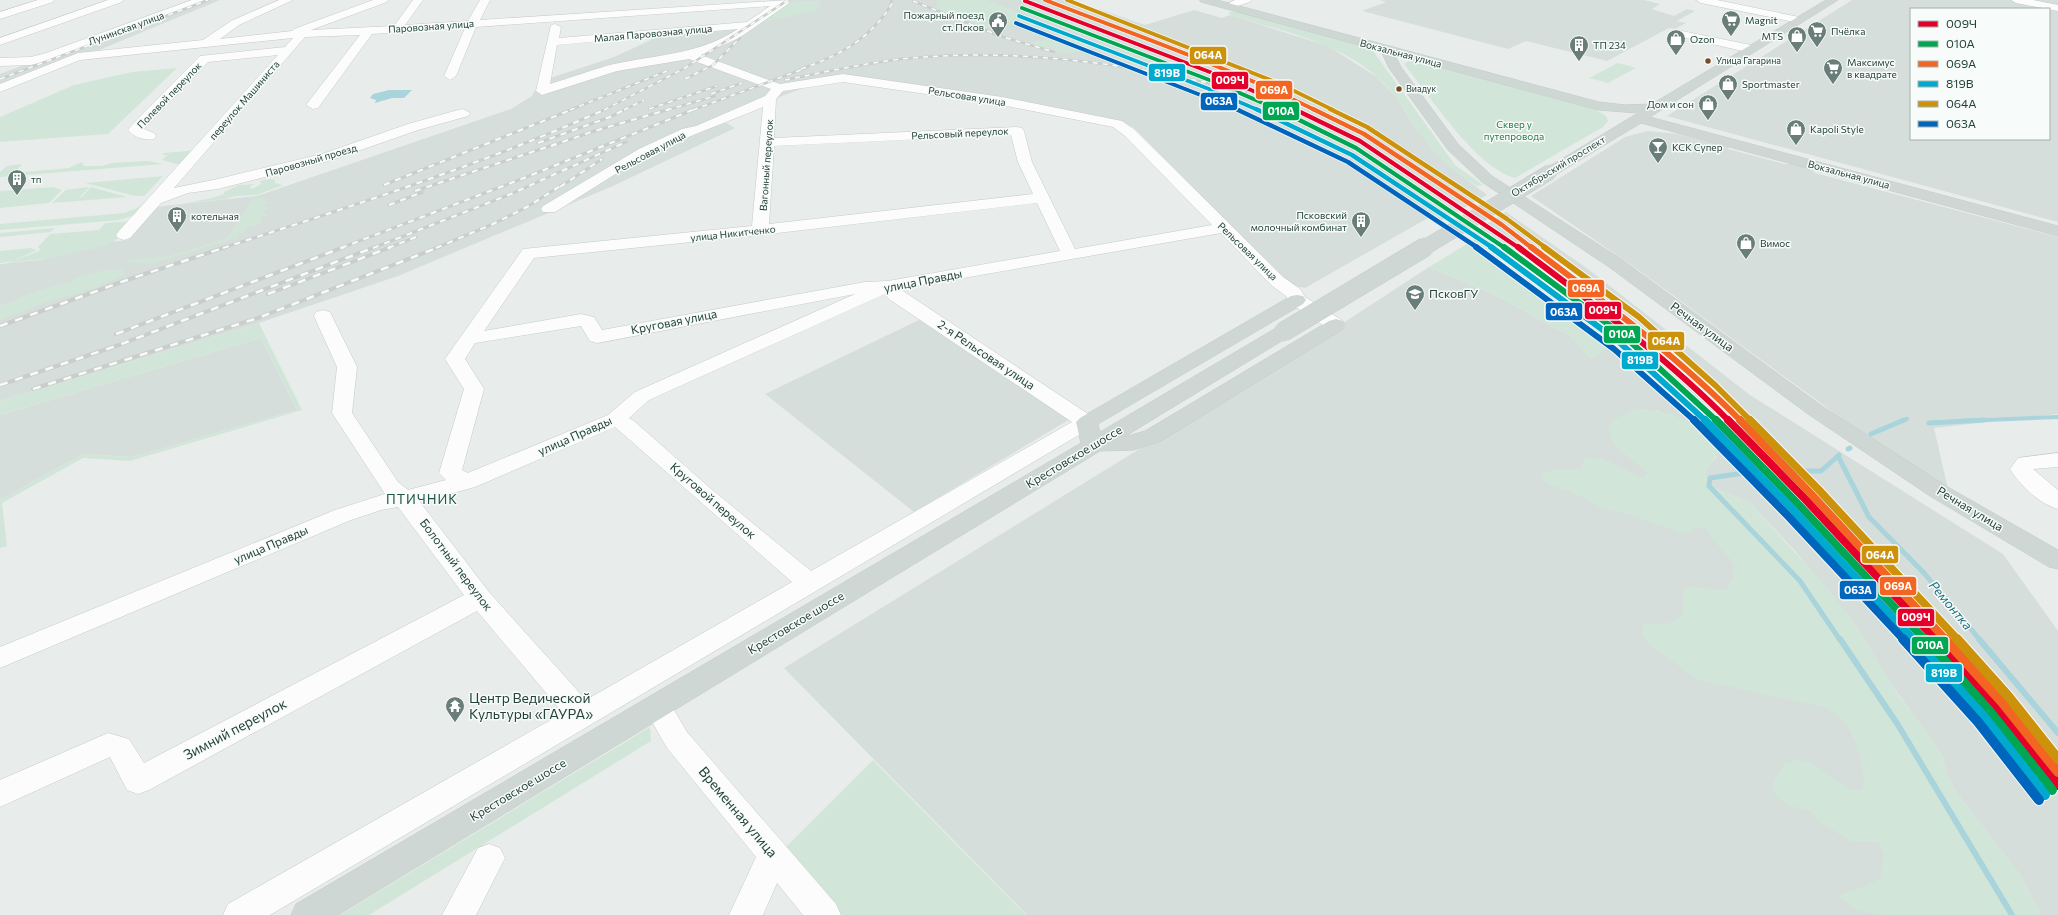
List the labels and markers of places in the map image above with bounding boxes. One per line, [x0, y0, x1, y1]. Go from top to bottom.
place label: Пожарный поезд ст. Псков [904, 9, 984, 33]
supermarket icon: Magnit [1720, 9, 1742, 37]
public building icon: Пожарный поезд ст. Псков [987, 10, 1009, 38]
place label: Magnit [1745, 14, 1778, 26]
supermarket icon: Пчёлка [1806, 20, 1828, 48]
shop icon: MTS [1786, 25, 1808, 53]
place label: Пчёлка [1831, 25, 1865, 37]
shop icon: Ozon [1665, 28, 1687, 56]
place label: MTS [1762, 30, 1783, 42]
place label: Ozon [1690, 33, 1715, 45]
building icon: ТП 234 [1568, 34, 1590, 62]
place label: ТП 234 [1593, 39, 1626, 51]
place label: Улица Гагарина [1716, 55, 1781, 66]
marker: Улица Гагарина [1703, 56, 1713, 66]
place label: Максимус в квадрате [1847, 56, 1897, 80]
supermarket icon: Максимус в квадрате [1822, 57, 1844, 85]
shop icon: Sportmaster [1717, 73, 1739, 101]
place label: Sportmaster [1742, 78, 1800, 90]
place label: Виадук [1406, 83, 1437, 94]
marker: Виадук [1394, 84, 1404, 94]
shop icon: Дом и сон [1697, 93, 1719, 121]
place label: Дом и сон [1647, 98, 1694, 110]
shop icon: Kapoli Style [1785, 118, 1807, 146]
place label: Kapoli Style [1810, 123, 1864, 135]
bar icon: КСК Супер [1647, 136, 1669, 164]
place label: КСК Супер [1672, 141, 1723, 153]
building icon: тп [6, 168, 28, 196]
place label: тп [31, 173, 41, 185]
building icon: котельная [166, 205, 188, 233]
place label: Псковский молочный комбинат [1251, 209, 1347, 233]
place label: котельная [191, 210, 239, 222]
building icon: Псковский молочный комбинат [1350, 210, 1372, 238]
shop icon: Вимос [1735, 232, 1757, 260]
place label: Вимос [1760, 237, 1790, 249]
school or university icon: ПсковГУ [1404, 283, 1426, 311]
place label: ПсковГУ [1429, 286, 1478, 300]
place label: Центр Ведической Культуры «ГАУРА» [469, 689, 593, 722]
temple icon: Центр Ведической Культуры «ГАУРА» [444, 695, 466, 723]

